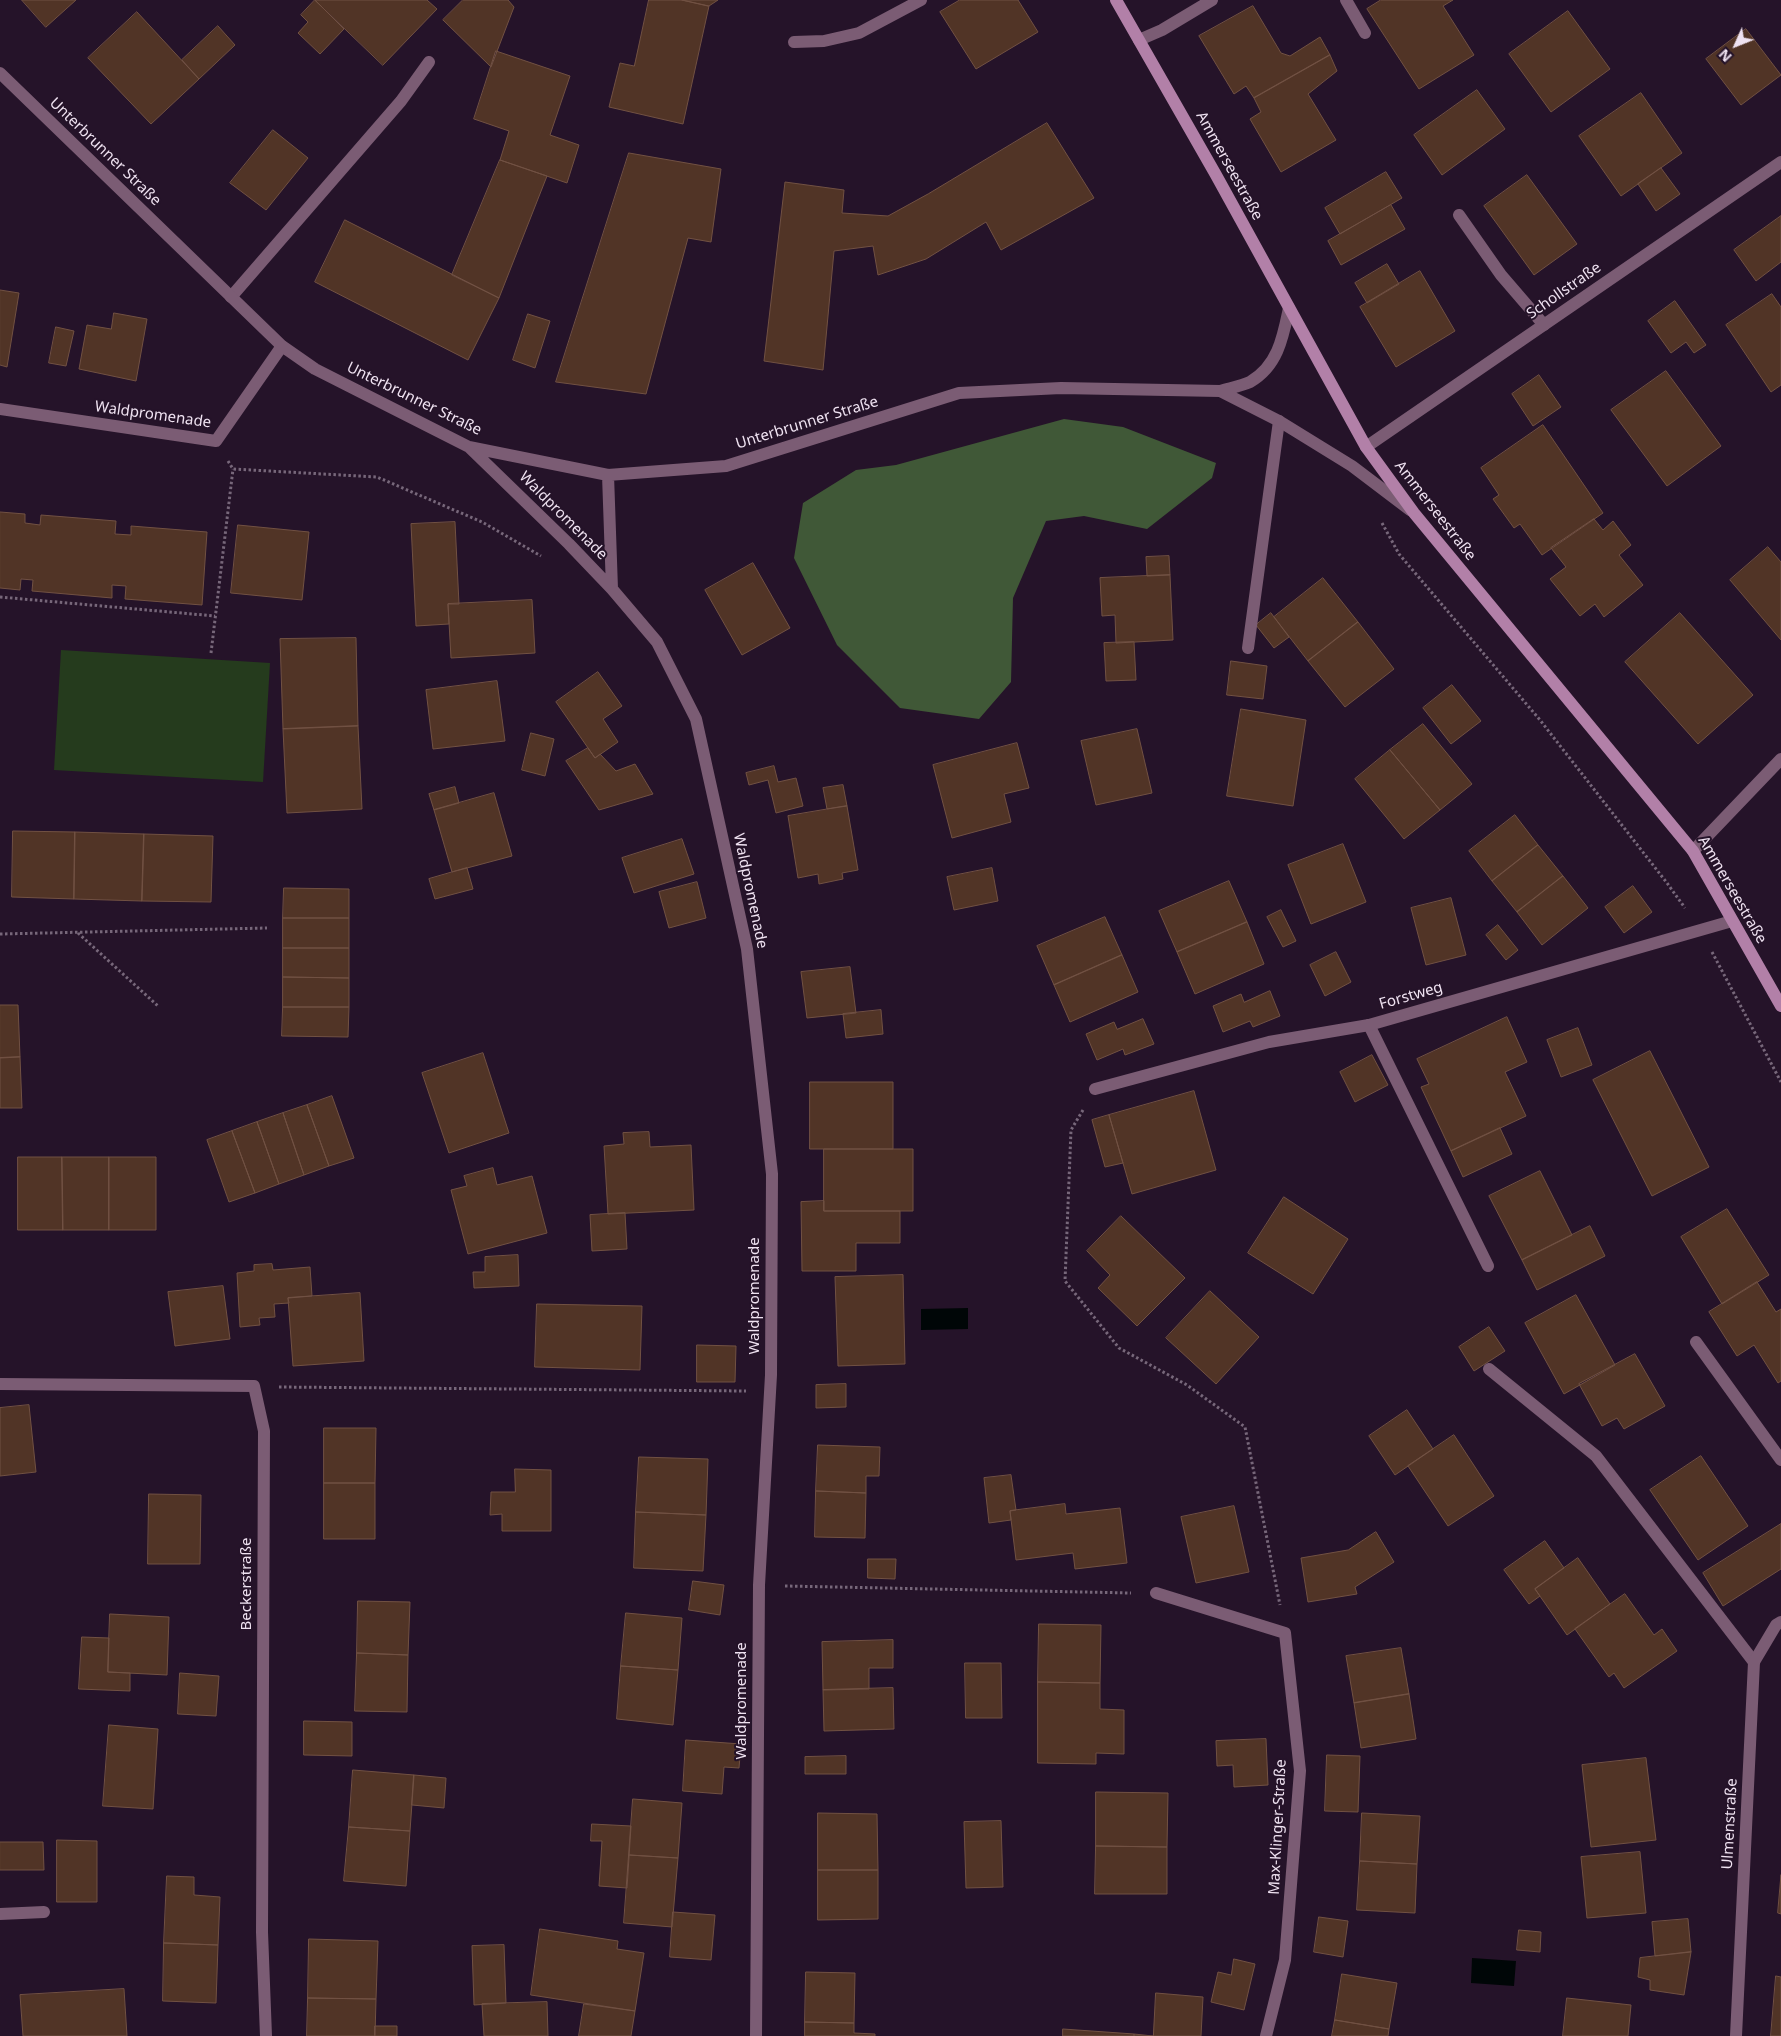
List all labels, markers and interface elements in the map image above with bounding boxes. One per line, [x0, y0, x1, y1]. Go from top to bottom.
north arrow [1711, 20, 1761, 70]
text: N [1714, 45, 1736, 66]
street label: Unterbrunner Straße [46, 94, 164, 210]
street label: Ammerseestraße [1192, 109, 1266, 223]
street label: Schollstraße [1523, 259, 1605, 323]
street label: Unterbrunner Straße [344, 358, 484, 440]
street label: Unterbrunner Straße [734, 393, 880, 453]
street label: Waldpromenade [94, 398, 212, 432]
street label: Ammerseestraße [1391, 458, 1479, 564]
street label: Waldpromenade [515, 468, 611, 564]
street label: Waldpromenade [729, 832, 771, 950]
street label: Ammerseestraße [1694, 833, 1770, 947]
street label: Forstweg [1377, 978, 1445, 1014]
street label: Waldpromenade [746, 1237, 764, 1355]
street label: Beckerstraße [238, 1538, 256, 1630]
street label: Waldpromenade [733, 1642, 751, 1760]
street label: Max-Klinger-Straße [1265, 1759, 1291, 1895]
street label: Ulmenstraße [1719, 1778, 1741, 1870]

